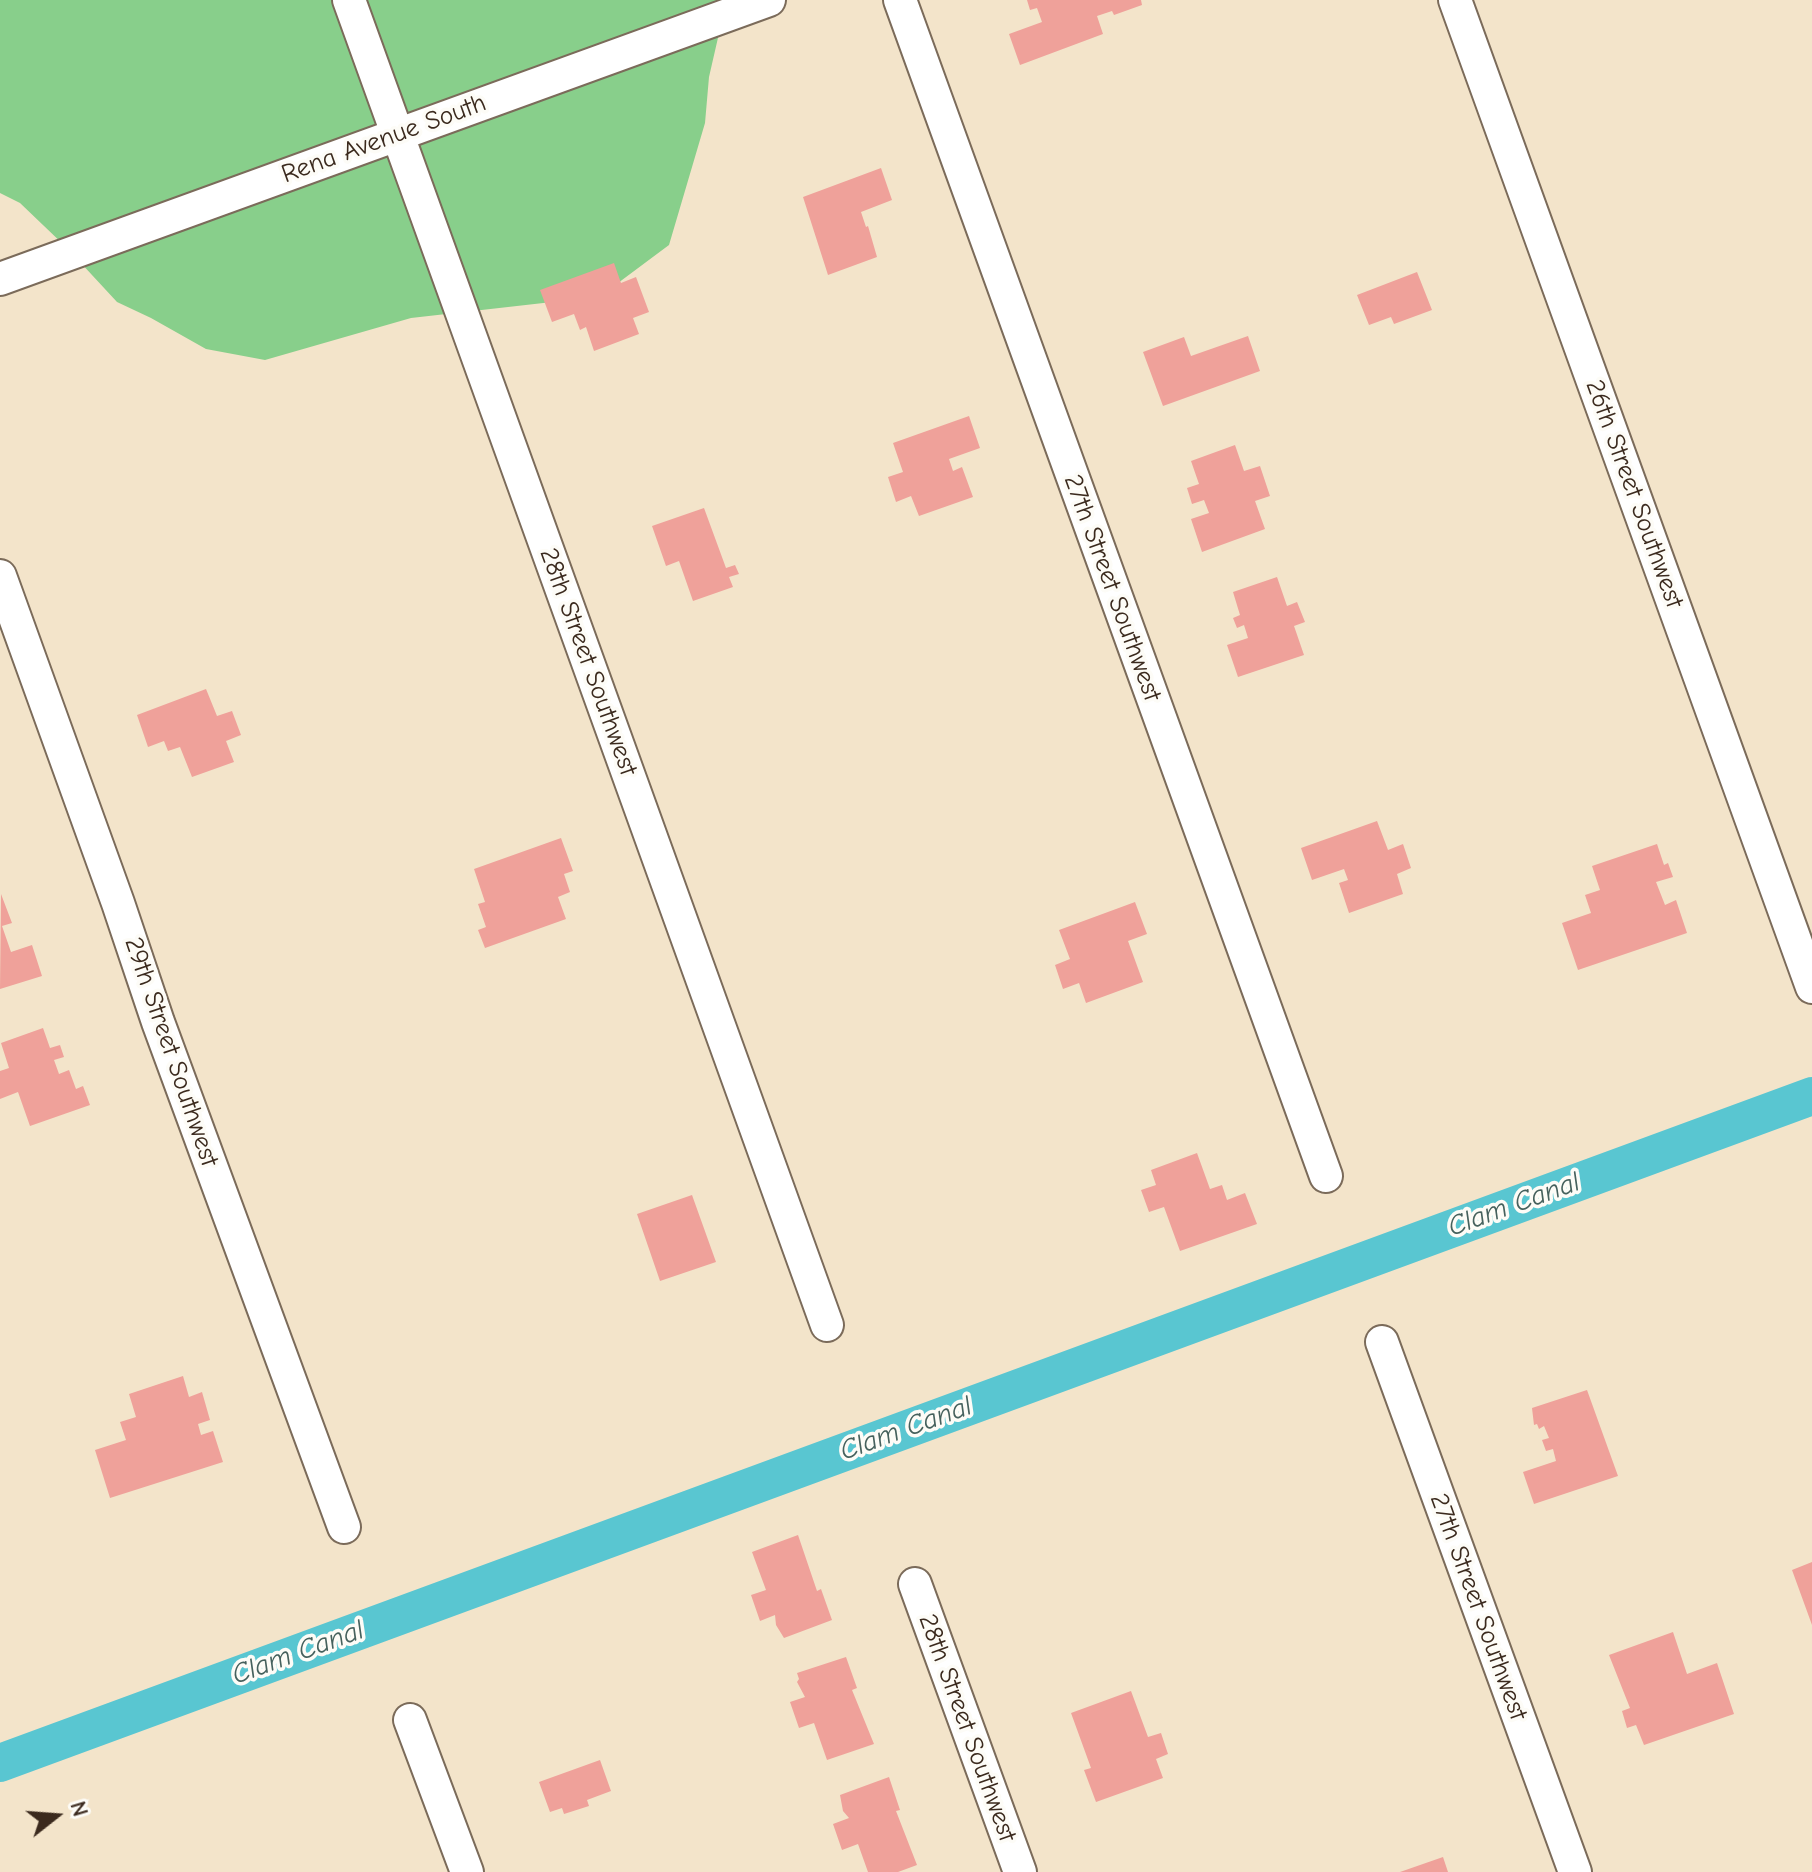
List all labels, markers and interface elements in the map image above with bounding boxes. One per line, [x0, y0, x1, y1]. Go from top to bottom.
street label: Rena Avenue South [278, 88, 490, 190]
street label: 26th Street Southwest [1578, 376, 1690, 612]
street label: 27th Street Southwest [1057, 470, 1167, 706]
street label: 28th Street Southwest [532, 544, 644, 780]
street label: 29th Street Southwest [117, 933, 225, 1171]
water label: Clam Canal [1443, 1166, 1585, 1244]
water label: Clam Canal [835, 1390, 977, 1468]
street label: 27th Street Southwest [1423, 1489, 1533, 1725]
street label: 28th Street Southwest [911, 1610, 1023, 1846]
water label: Clam Canal [227, 1614, 369, 1692]
north arrow [16, 1776, 96, 1856]
text: N [64, 1798, 93, 1820]

